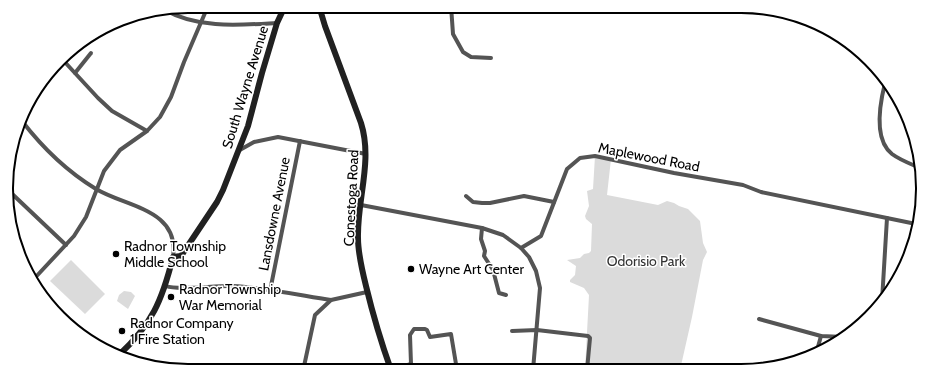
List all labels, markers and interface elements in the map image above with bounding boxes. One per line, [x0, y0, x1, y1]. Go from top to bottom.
street label: South Wayne Avenue [218, 23, 272, 151]
street label: Maplewood Road [597, 138, 701, 176]
street label: Conestoga Road [339, 149, 363, 247]
street label: Lansdowne Avenue [254, 156, 294, 272]
place label: Radnor Township Middle School [124, 237, 226, 271]
marker: Radnor Township Middle School [111, 249, 121, 259]
park label: Odorisio Park [607, 252, 686, 270]
place label: Wayne Art Center [419, 260, 524, 278]
marker: Wayne Art Center [406, 264, 416, 274]
place label: Radnor Township War Memorial [179, 280, 281, 314]
marker: Radnor Township War Memorial [166, 292, 176, 302]
place label: Radnor Company 1 Fire Station [130, 314, 234, 348]
marker: Radnor Company 1 Fire Station [117, 326, 127, 336]

